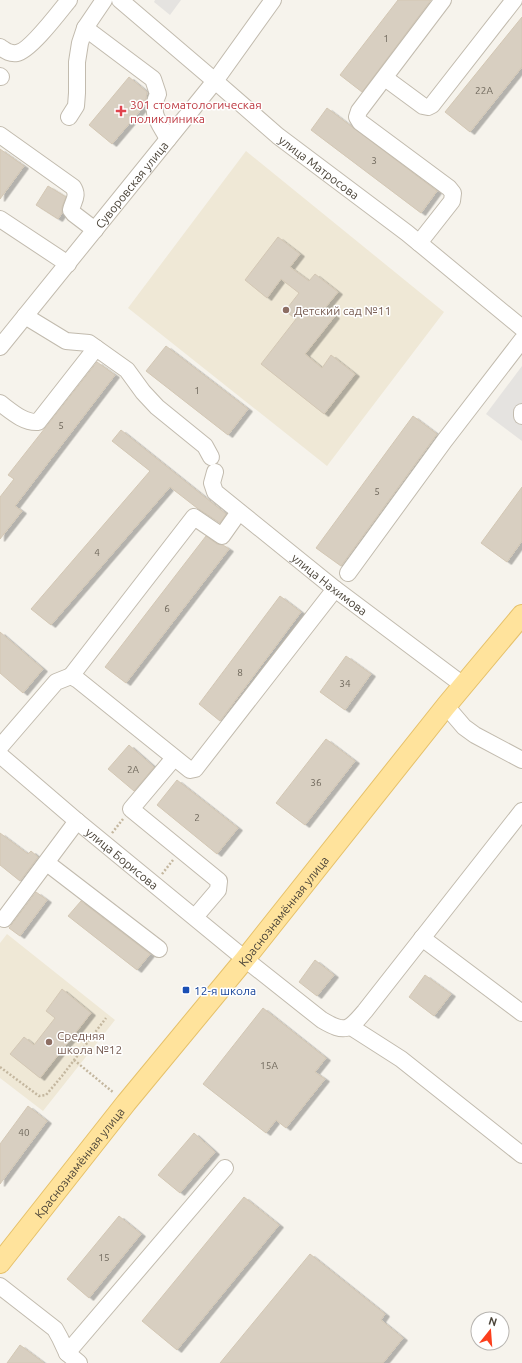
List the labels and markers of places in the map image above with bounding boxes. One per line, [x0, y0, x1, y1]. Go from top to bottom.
place label: 301 стоматологическая поликлиника [130, 98, 262, 125]
marker: 301 стоматологическая поликлиника [115, 105, 127, 117]
place label: Детский сад №11 [294, 304, 391, 317]
marker: Детский сад №11 [281, 305, 291, 315]
place label: 12-я школа [194, 984, 256, 997]
marker: 12-я школа [181, 985, 191, 995]
place label: Средняя школа №12 [57, 1029, 122, 1056]
marker: Средняя школа №12 [44, 1037, 54, 1047]

